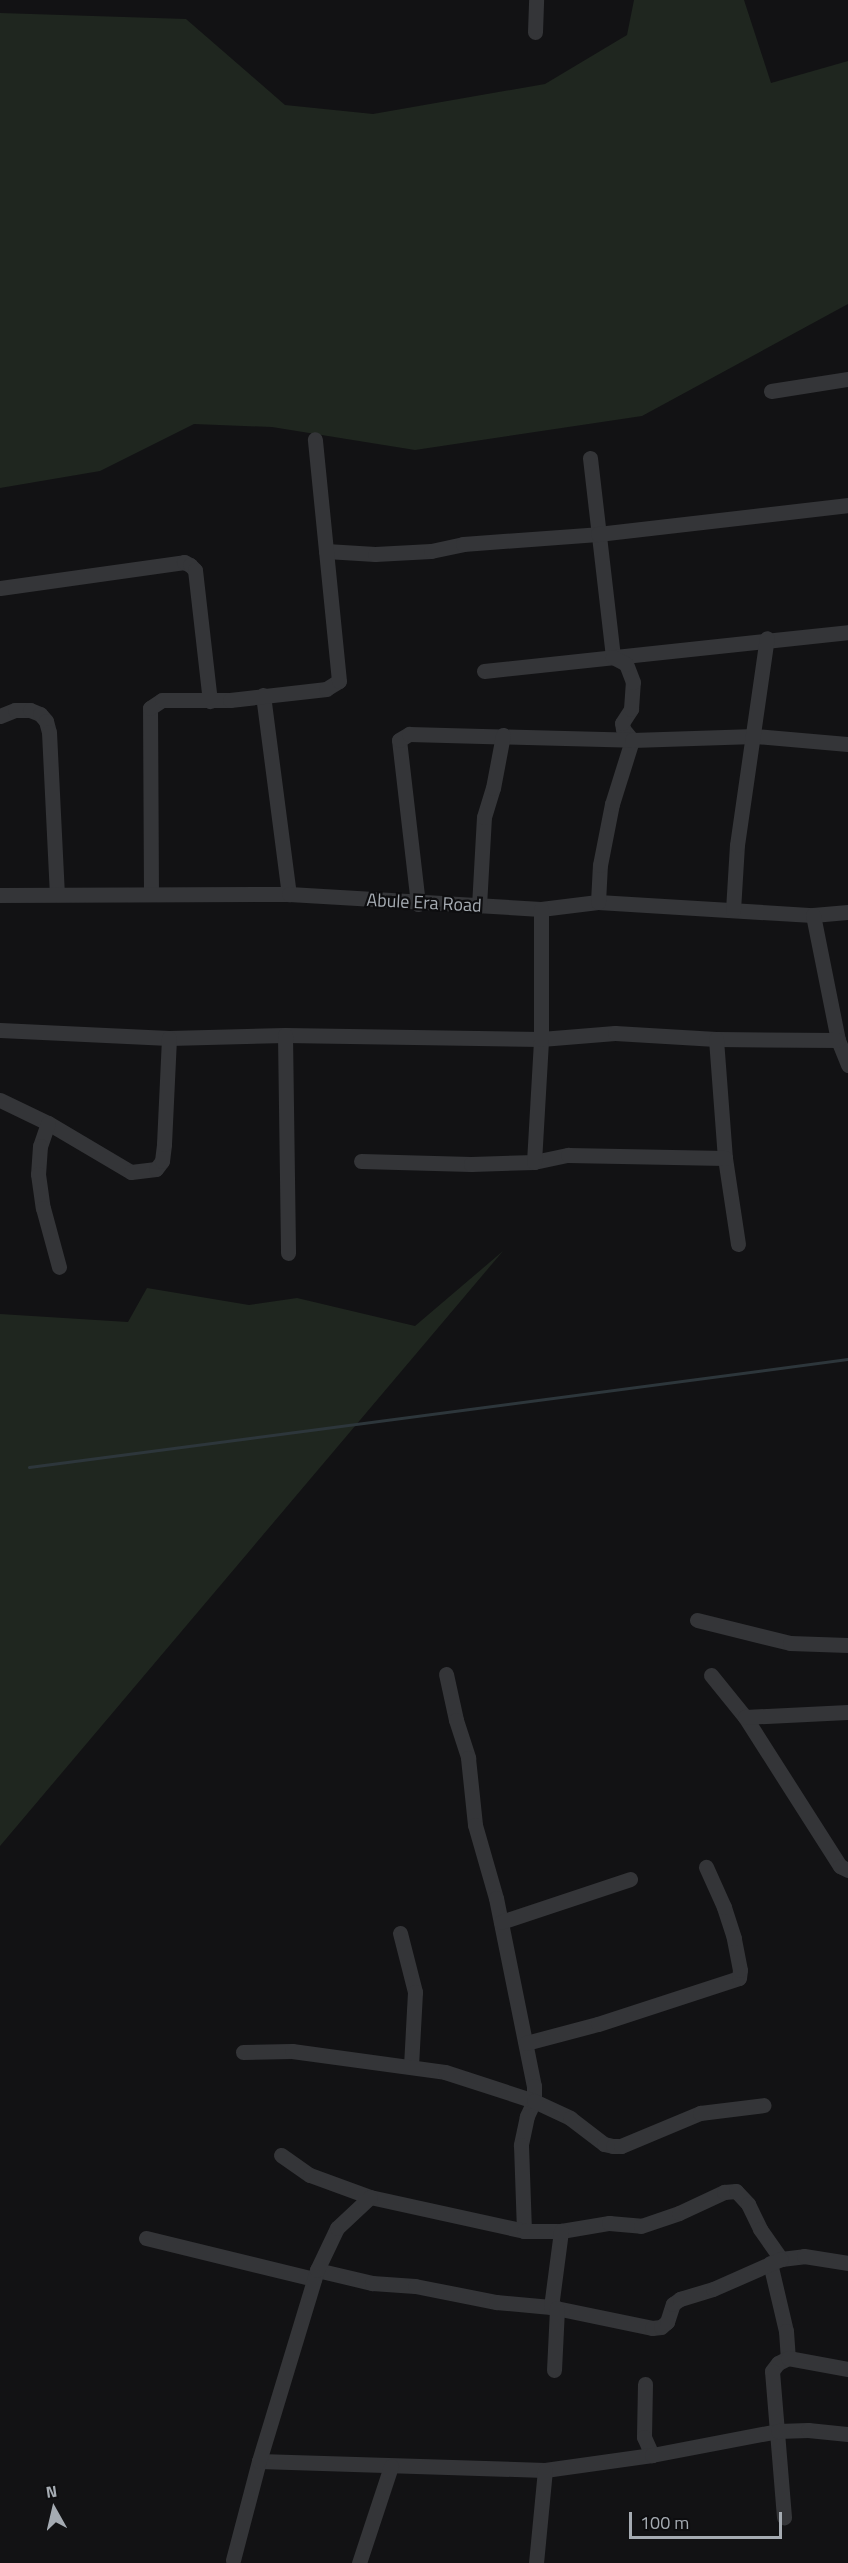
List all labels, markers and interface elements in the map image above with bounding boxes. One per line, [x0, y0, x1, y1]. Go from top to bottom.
street label: Abule Era Road [366, 889, 482, 917]
north arrow [24, 2479, 84, 2539]
text: N [44, 2479, 59, 2504]
scale bar [632, 2500, 785, 2538]
text: 100 m [640, 2509, 689, 2536]

